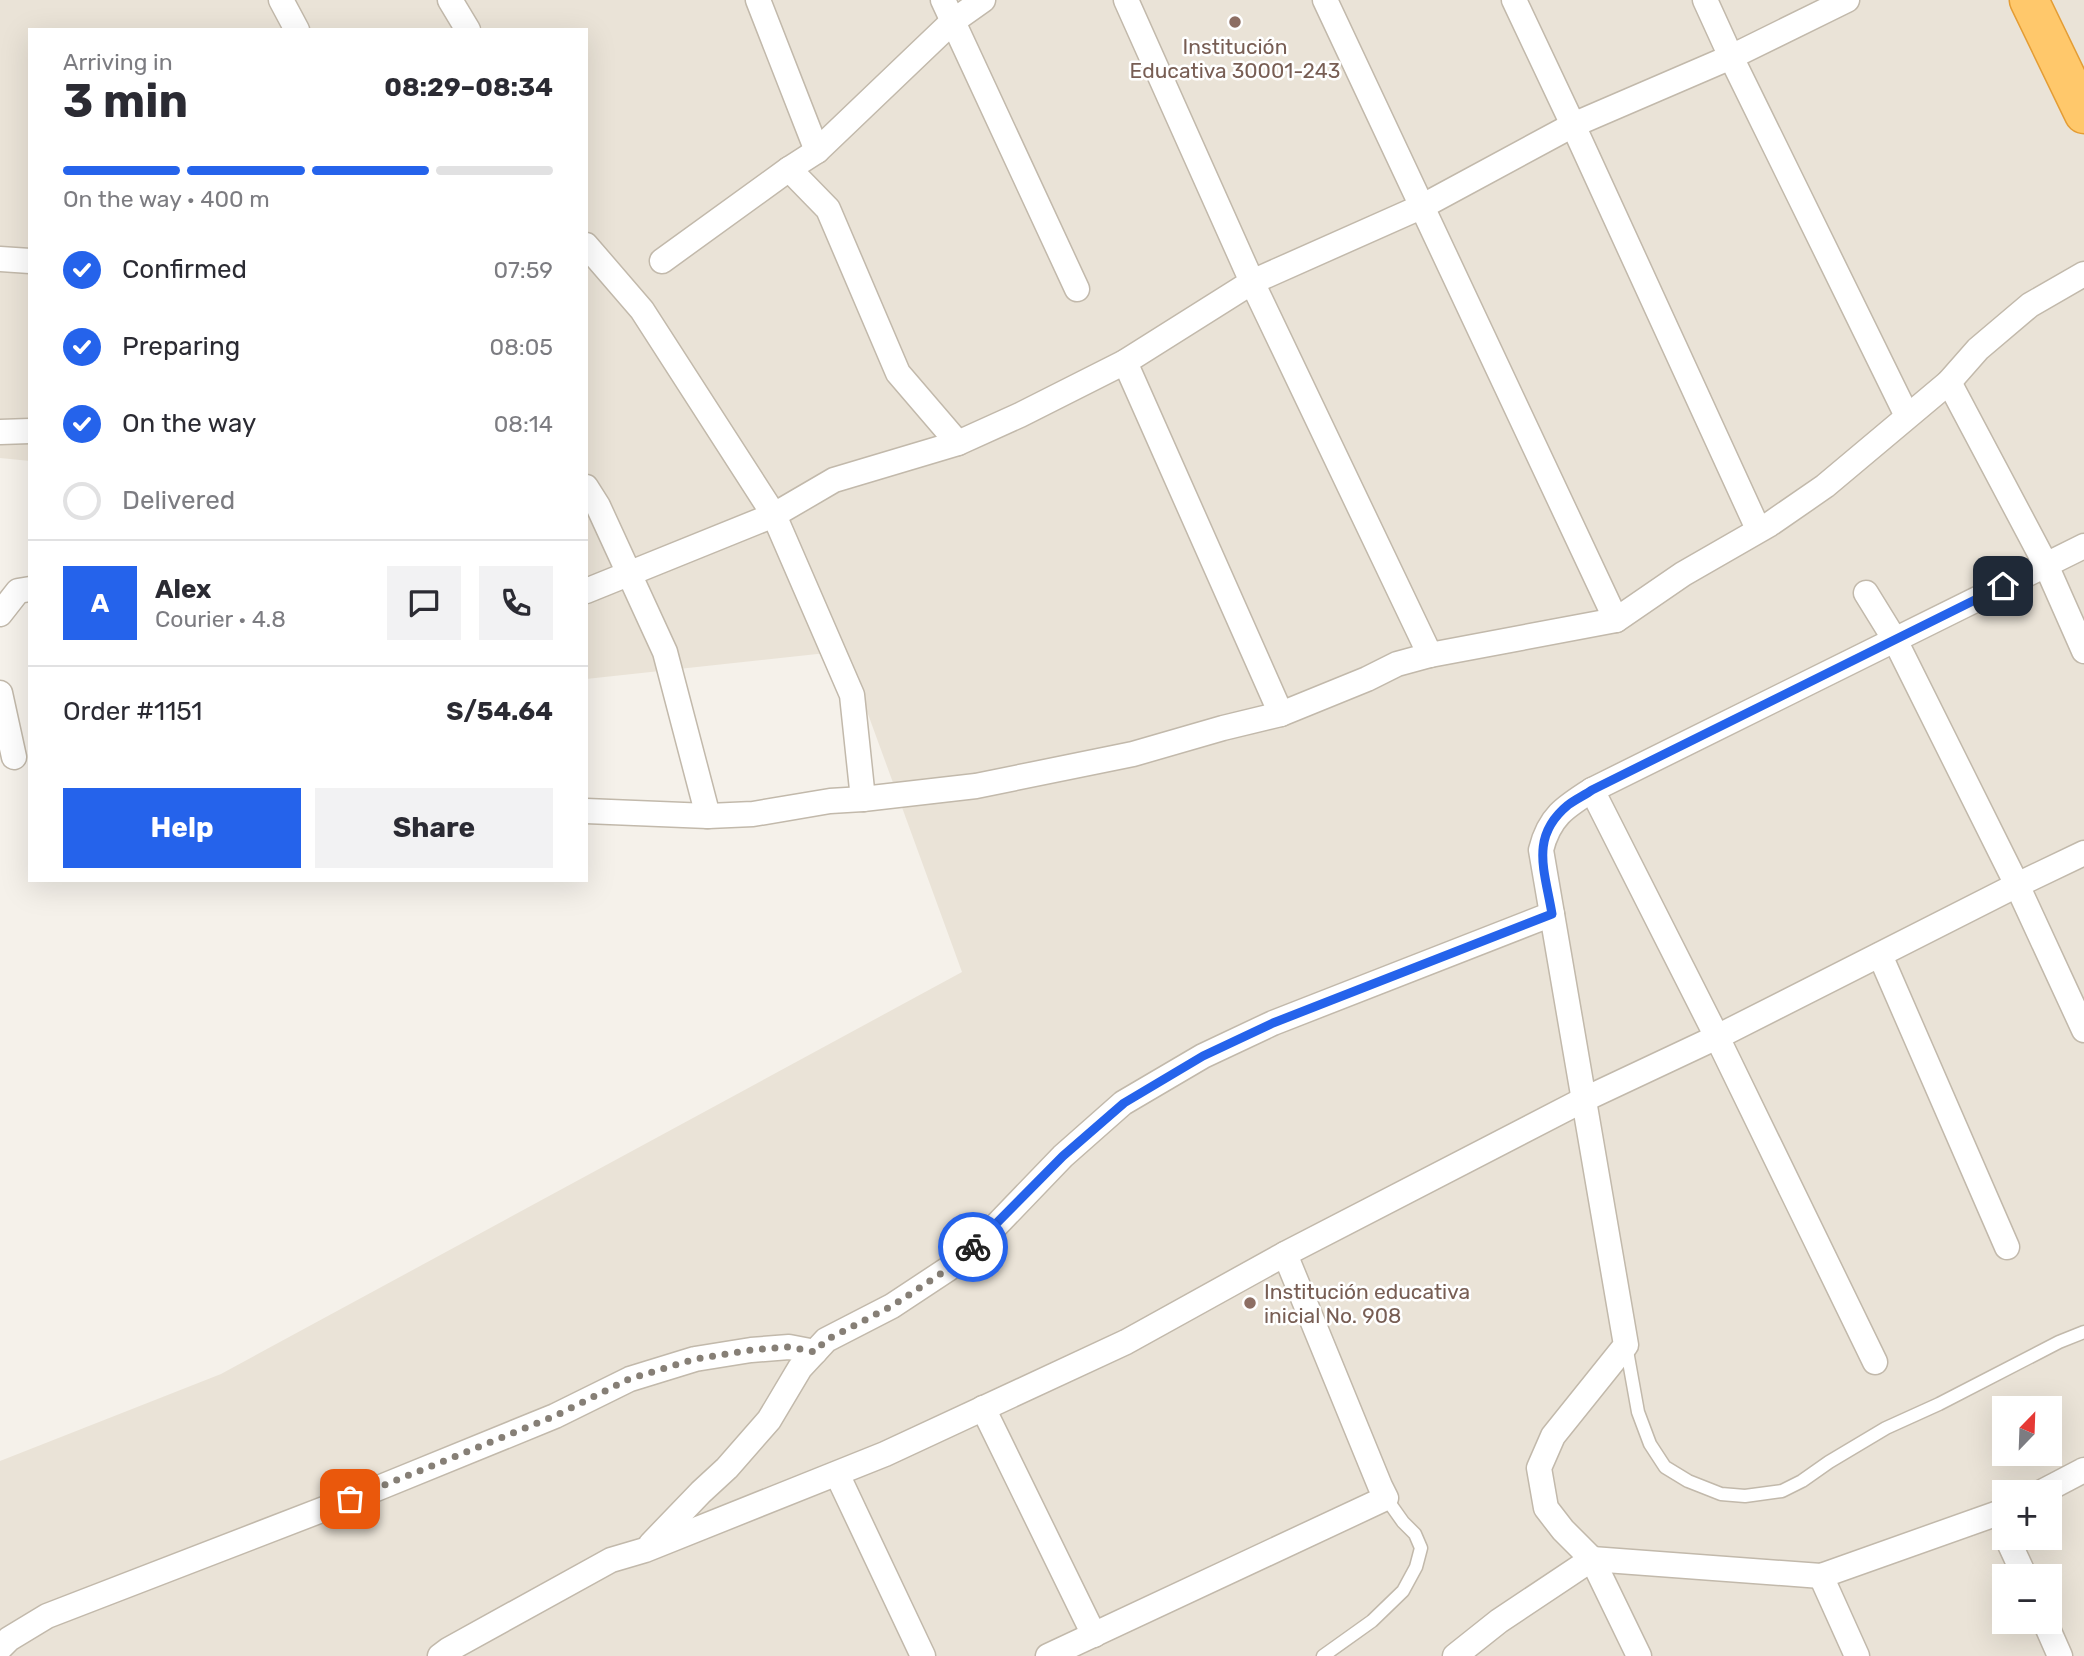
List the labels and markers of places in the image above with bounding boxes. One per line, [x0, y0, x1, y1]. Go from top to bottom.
marker: Institución Educativa 30001-243 [1227, 14, 1243, 30]
place label: Institución Educativa 30001-243 [1130, 34, 1340, 83]
pin [1973, 556, 2033, 616]
place label: Institución educativa inicial No. 908 [1264, 1279, 1470, 1328]
marker: Institución educativa inicial No. 908 [1242, 1295, 1258, 1311]
pin [320, 1469, 380, 1529]

